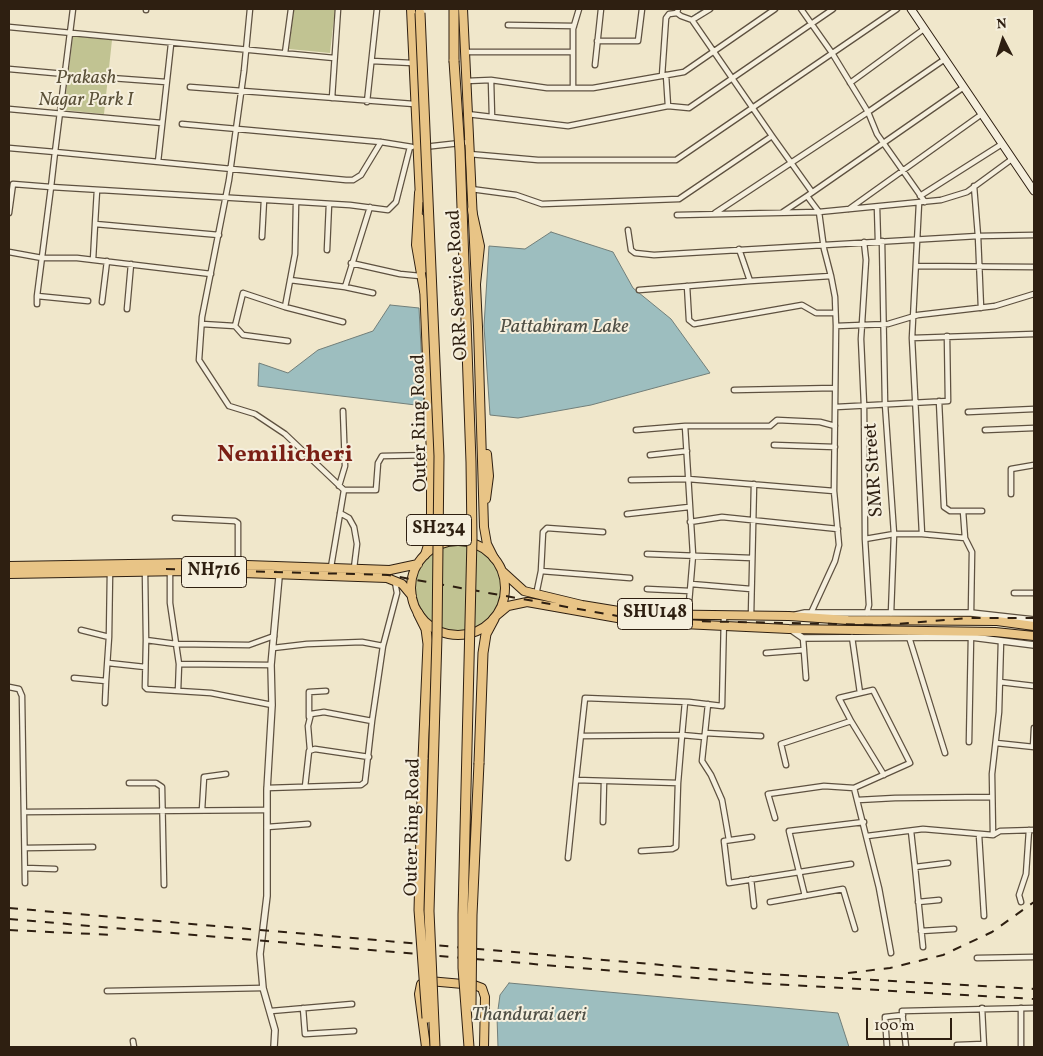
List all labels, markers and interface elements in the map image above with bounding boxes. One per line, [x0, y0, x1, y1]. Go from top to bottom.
north arrow [978, 15, 1028, 65]
text: N [996, 15, 1008, 34]
park label: Prakash Nagar Park I [38, 69, 134, 113]
street label: ORR Service Road [444, 209, 474, 361]
water label: Pattabiram Lake [499, 316, 629, 340]
street label: Outer Ring Road [408, 354, 434, 492]
street label: SMR Street [860, 422, 890, 518]
district label: Nemilicheri [217, 443, 353, 471]
road number: SH234 [406, 514, 472, 546]
road number: NH716 [182, 556, 246, 588]
road number: SHU148 [618, 598, 692, 630]
street label: Outer Ring Road [401, 758, 427, 896]
water label: Thandurai aeri [472, 1004, 586, 1028]
scale bar [868, 1008, 954, 1040]
text: 100 m [874, 1016, 914, 1037]

